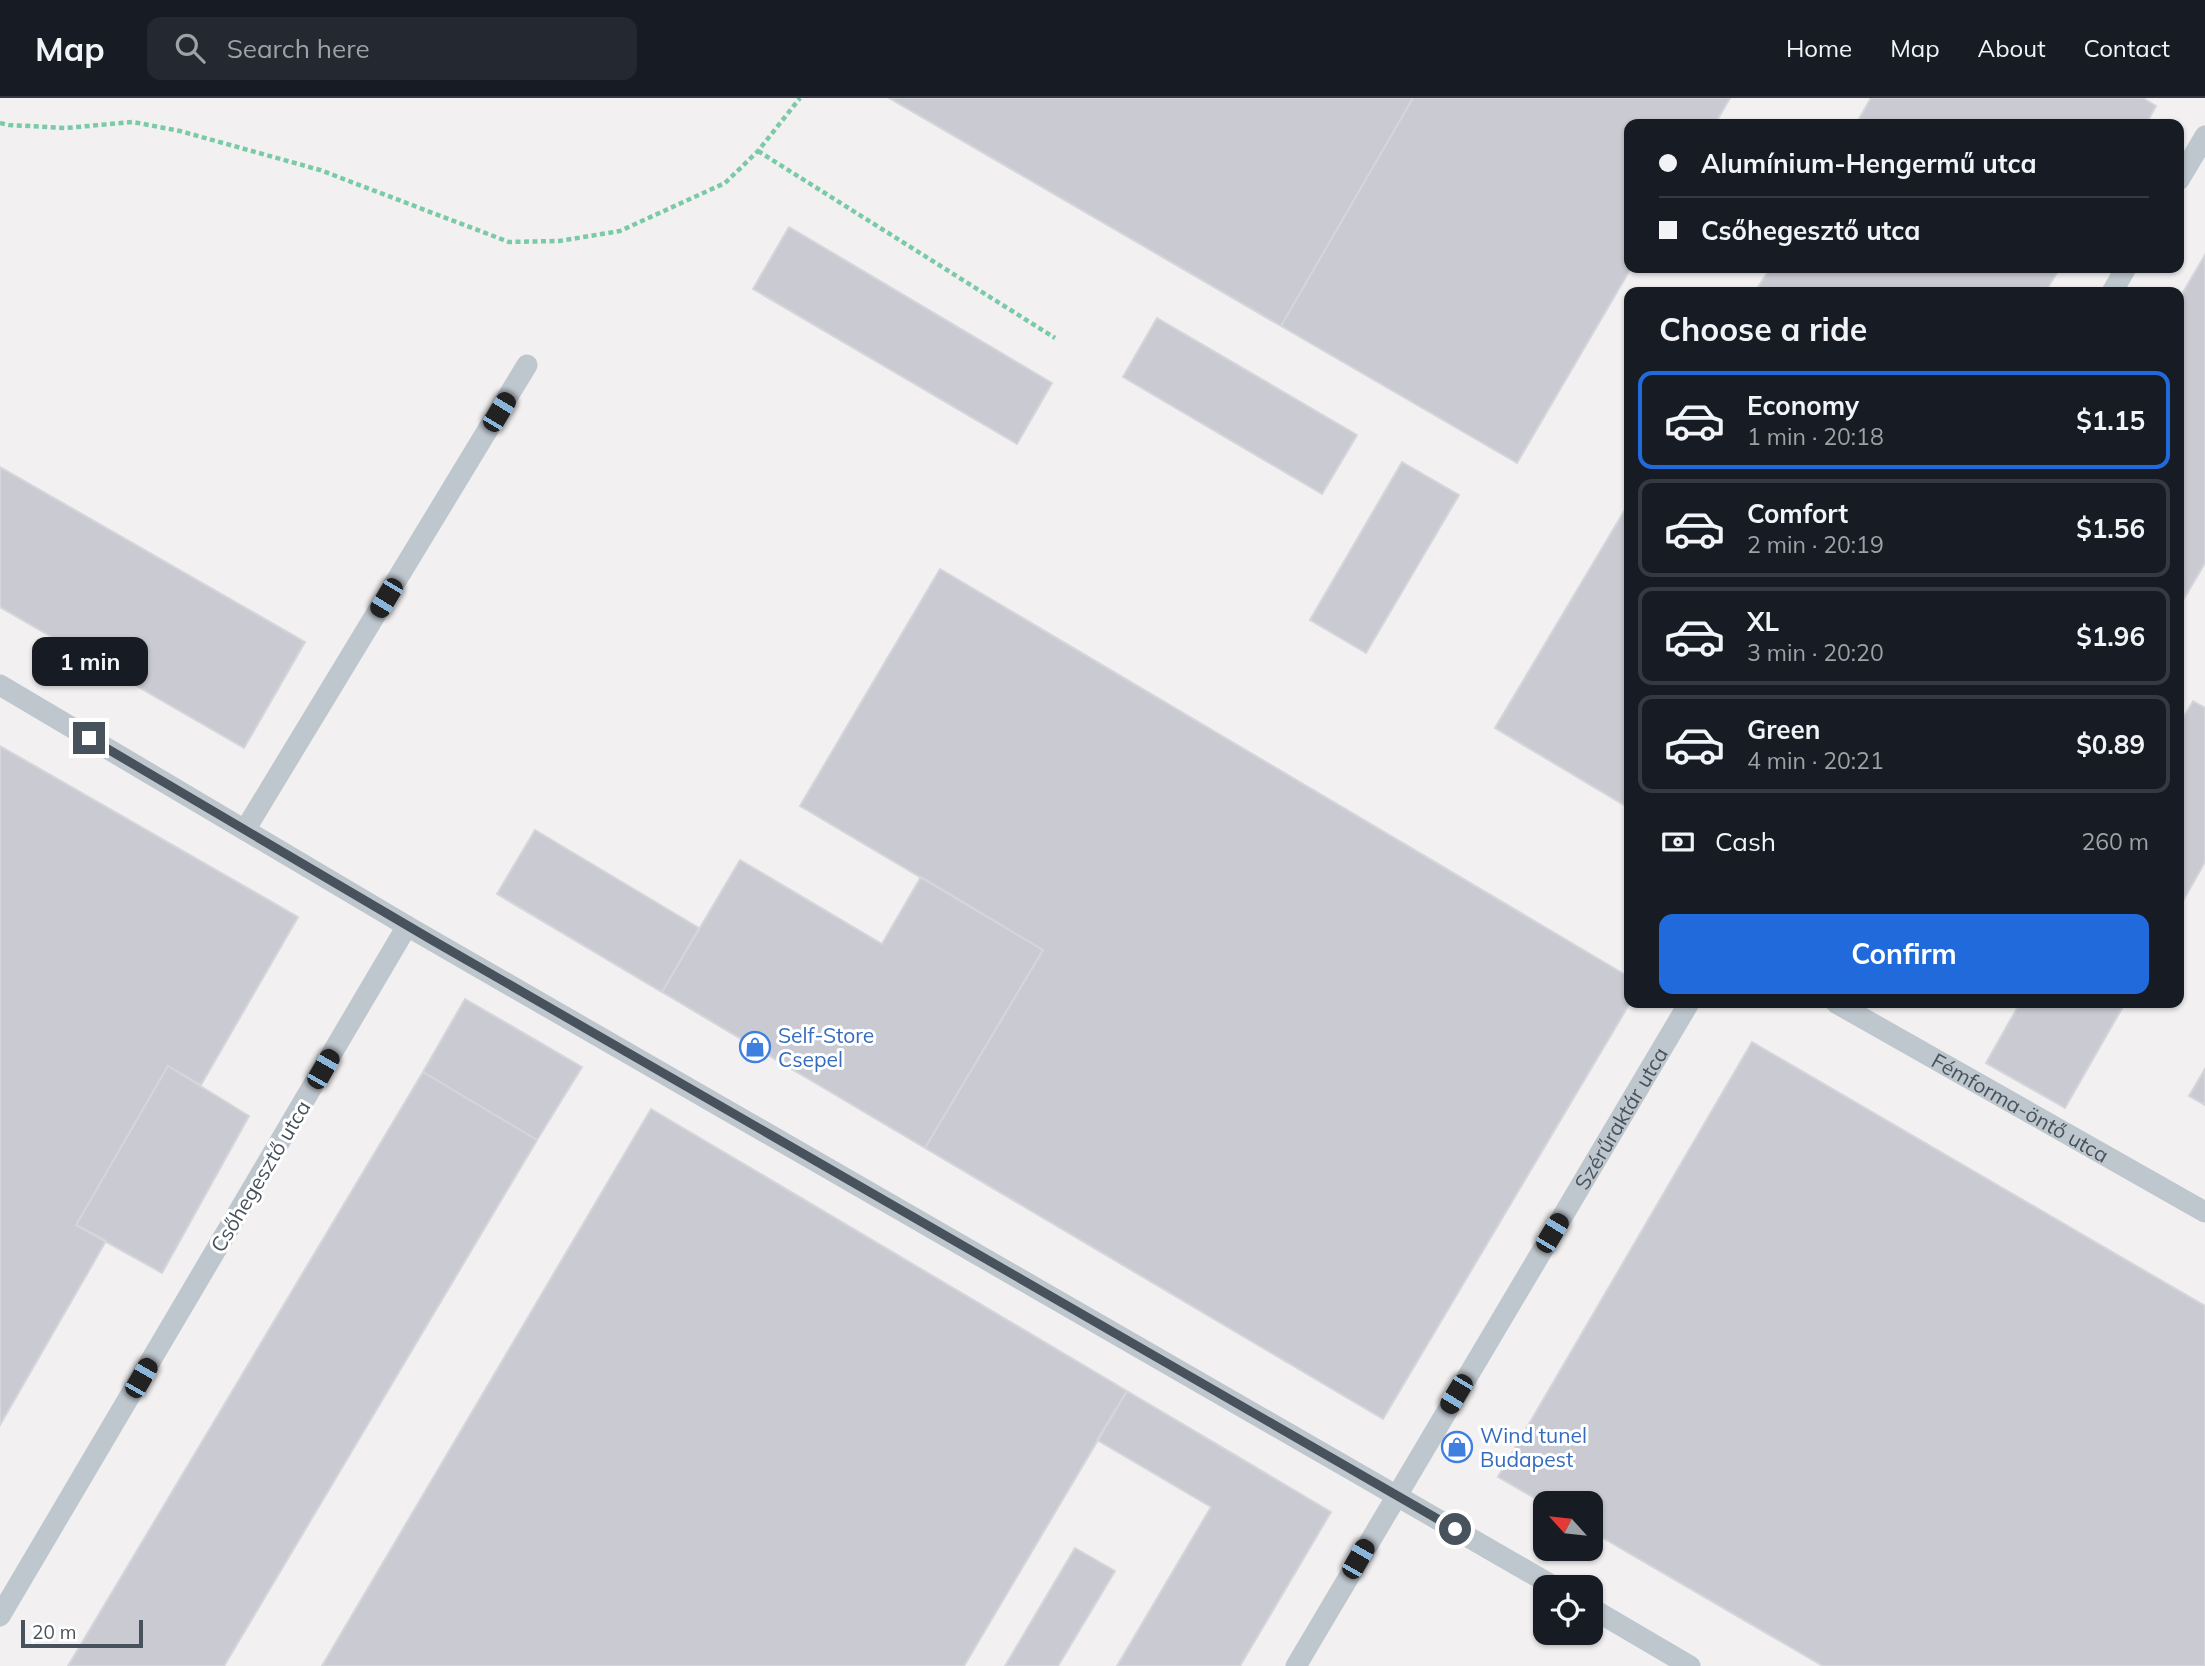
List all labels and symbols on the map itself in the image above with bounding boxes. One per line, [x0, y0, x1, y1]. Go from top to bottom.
car [480, 389, 519, 435]
car [367, 575, 406, 621]
callout: 1 min [31, 636, 147, 686]
route end [73, 722, 105, 754]
place label: Self-Store Csepel [778, 1022, 874, 1072]
shop icon: Self-Store Csepel [738, 1030, 772, 1064]
street label: Szérűraktár utca [1569, 1042, 1673, 1194]
car [304, 1046, 343, 1092]
street label: Fémforma-öntő utca [1927, 1047, 2114, 1168]
street label: Csőhegesztő utca [204, 1095, 316, 1257]
car [1533, 1210, 1572, 1256]
car [122, 1355, 161, 1401]
car [1437, 1371, 1476, 1417]
place label: Wind tunel Budapest [1480, 1422, 1587, 1472]
shop icon: Wind tunel Budapest [1440, 1430, 1474, 1464]
north arrow [1533, 1491, 1603, 1561]
route start [1439, 1513, 1471, 1545]
car [1339, 1536, 1378, 1582]
scale bar [21, 1617, 144, 1649]

